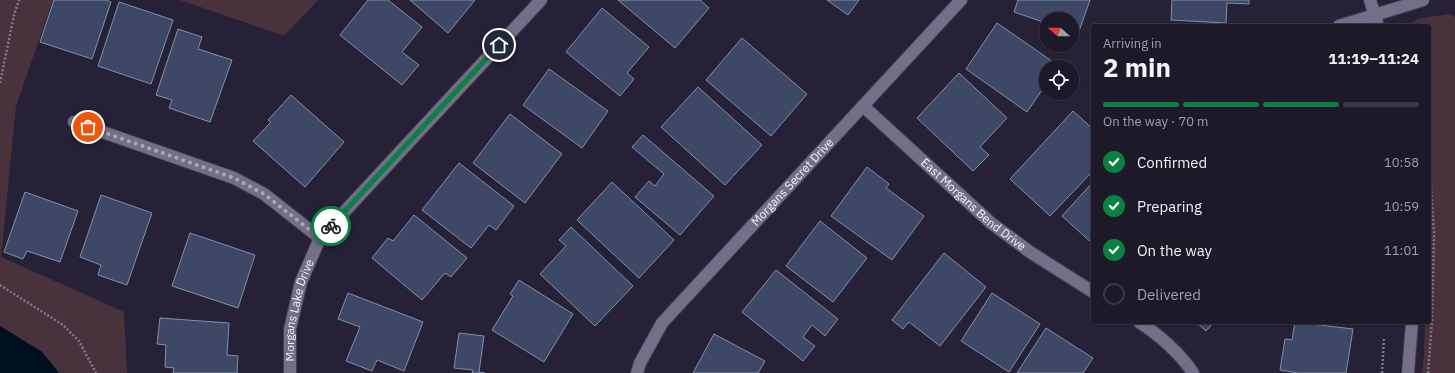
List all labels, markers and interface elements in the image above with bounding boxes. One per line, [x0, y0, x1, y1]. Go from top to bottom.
north arrow [1039, 12, 1079, 52]
map controls [1039, 12, 1079, 100]
pin [482, 28, 516, 62]
icon: home [488, 34, 510, 56]
text: Arriving in [1103, 35, 1162, 52]
text: 11:19–11:24 [1328, 49, 1419, 68]
text: 2 min [1103, 50, 1171, 84]
button: locate [1039, 60, 1079, 100]
pin [71, 110, 105, 144]
text: On the way · 70 m [1103, 113, 1208, 130]
icon: bag [77, 116, 99, 138]
street label: Morgans Secret Drive [748, 134, 837, 229]
icon: check [1103, 151, 1125, 173]
text: Confirmed [1137, 153, 1207, 172]
text: 10:58 [1384, 154, 1419, 171]
street label: East Morgans Bend Drive [918, 155, 1030, 254]
icon: check [1103, 195, 1125, 217]
text: Preparing [1137, 197, 1202, 216]
text: 10:59 [1384, 198, 1419, 215]
courier [311, 206, 351, 246]
icon: bike [320, 215, 342, 237]
icon: check [1103, 239, 1125, 261]
text: On the way [1137, 241, 1212, 260]
text: 11:01 [1384, 242, 1419, 259]
street label: Morgans Lake Drive [282, 256, 317, 361]
text: Delivered [1137, 285, 1201, 304]

